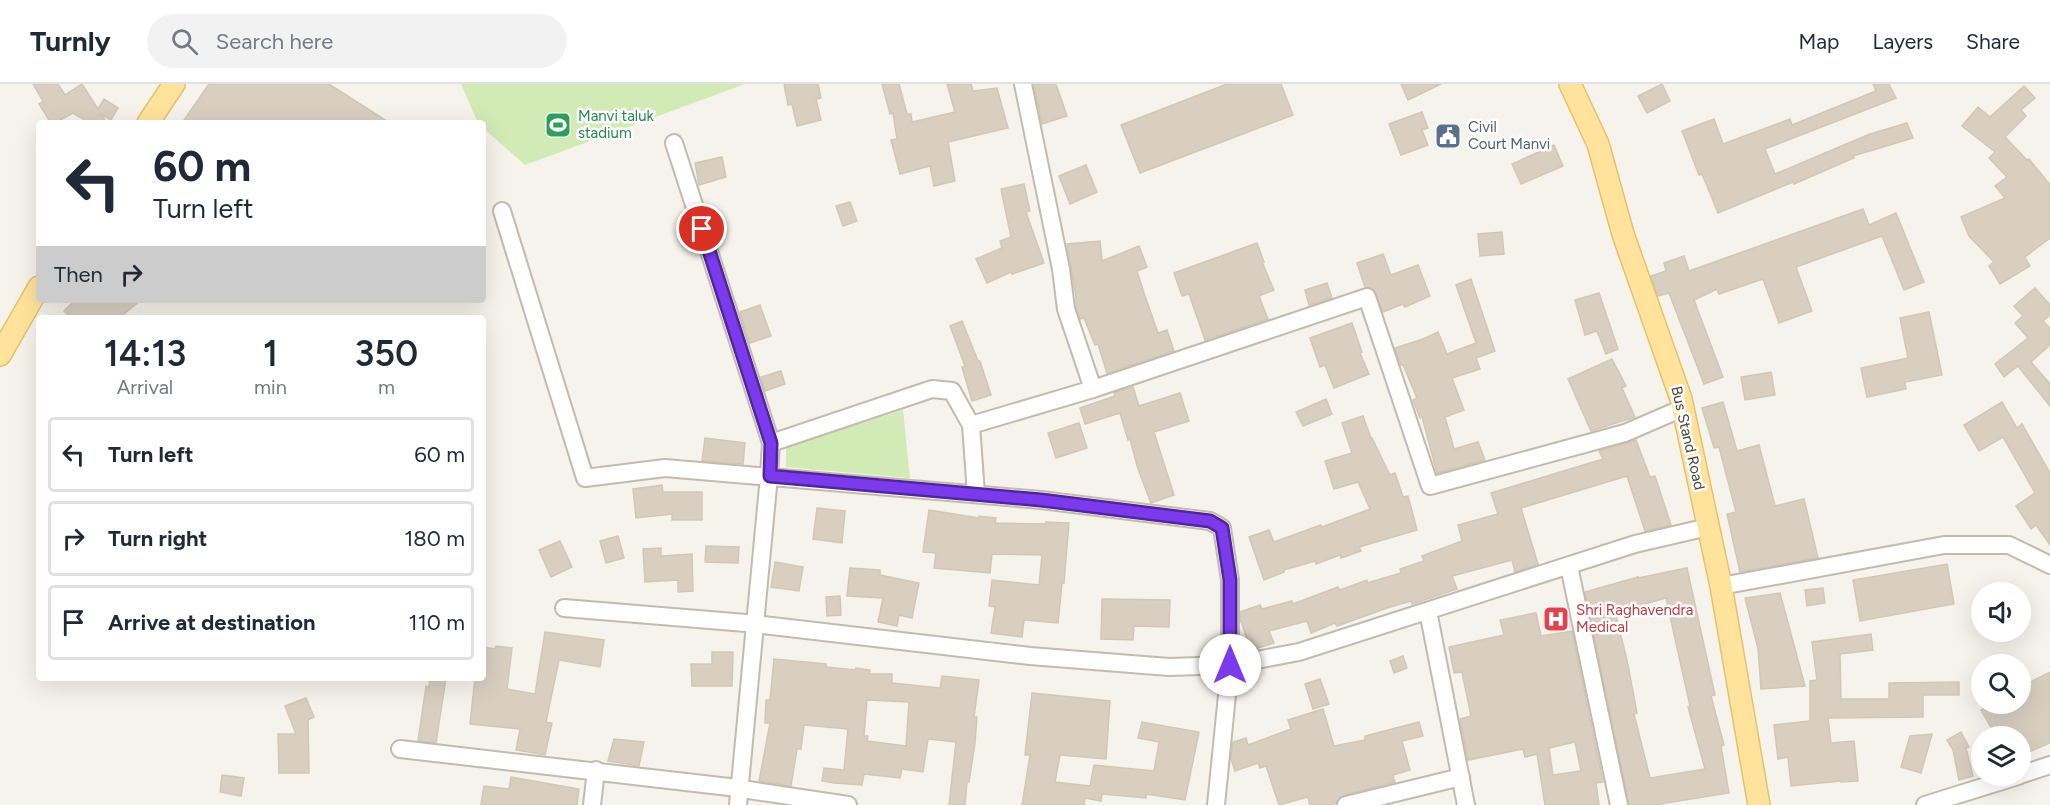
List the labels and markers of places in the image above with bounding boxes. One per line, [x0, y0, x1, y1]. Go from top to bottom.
place label: Manvi taluk stadium [578, 107, 655, 142]
sports icon: Manvi taluk stadium [543, 110, 573, 140]
place label: Civil Court Manvi [1468, 118, 1550, 153]
public building icon: Civil Court Manvi [1433, 121, 1463, 151]
pin [676, 203, 727, 254]
place label: Shri Raghavendra Medical [1576, 601, 1693, 636]
hospital icon: Shri Raghavendra Medical [1541, 604, 1571, 634]

